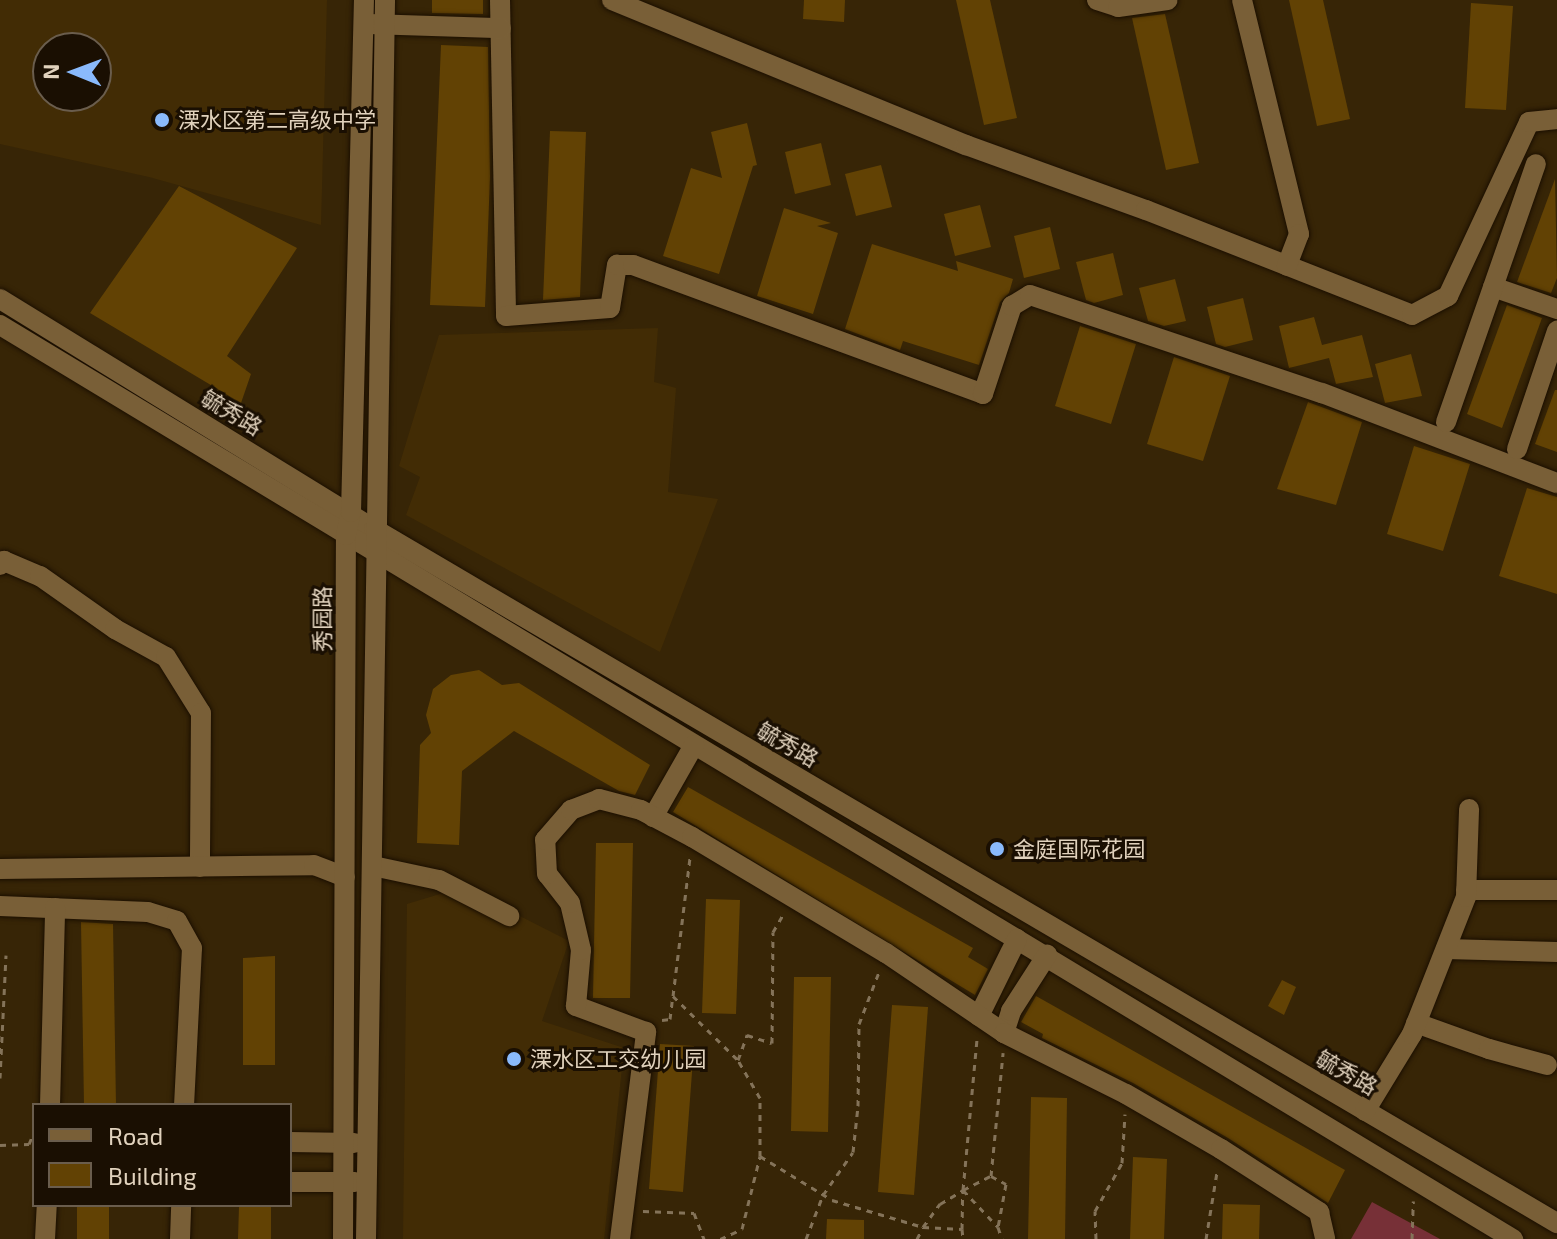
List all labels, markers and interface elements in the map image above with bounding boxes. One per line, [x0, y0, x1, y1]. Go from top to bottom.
north arrow [32, 32, 112, 112]
text: N [37, 63, 63, 80]
place label: 溧水区第二高级中学 [178, 107, 376, 133]
marker: 溧水区第二高级中学 [153, 111, 171, 129]
street label: 毓秀路 [197, 384, 267, 440]
street label: 秀园路 [309, 586, 335, 652]
street label: 毓秀路 [753, 716, 823, 772]
place label: 金庭国际花园 [1013, 836, 1145, 862]
marker: 金庭国际花园 [988, 840, 1006, 858]
street label: 毓秀路 [1312, 1044, 1382, 1100]
place label: 溧水区工交幼儿园 [530, 1046, 706, 1072]
marker: 溧水区工交幼儿园 [505, 1050, 523, 1068]
legend [32, 1103, 292, 1207]
text: Road [108, 1121, 163, 1150]
text: Building [108, 1161, 197, 1190]

